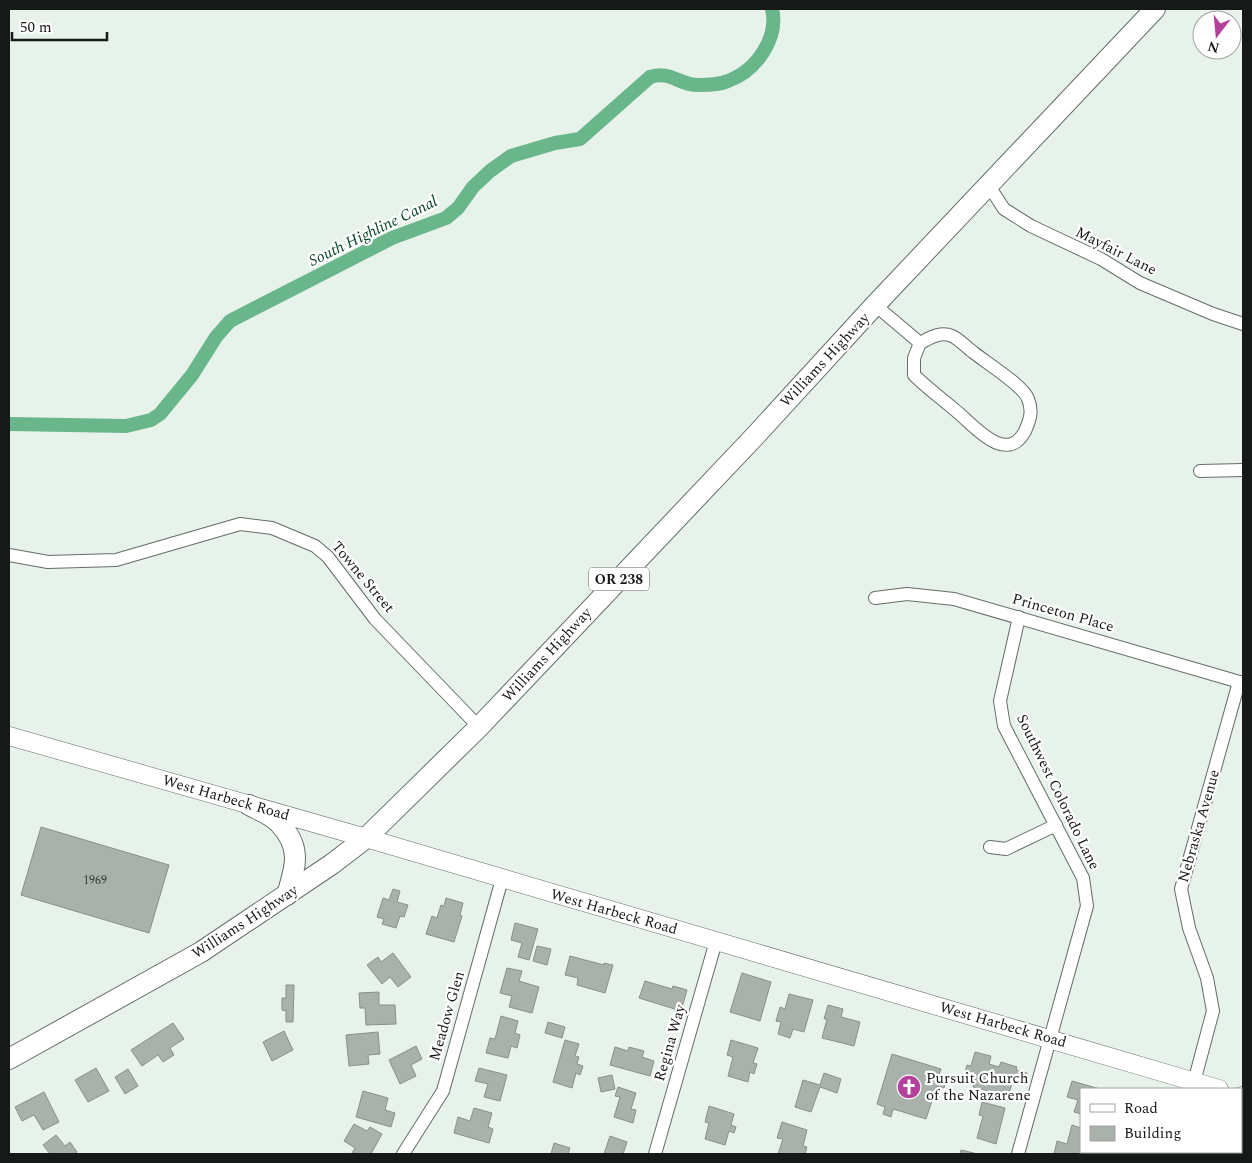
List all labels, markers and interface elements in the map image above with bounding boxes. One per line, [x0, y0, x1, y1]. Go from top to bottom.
scale bar [12, 10, 108, 42]
north arrow [1192, 10, 1242, 60]
text: 50 m [20, 16, 52, 39]
text: N [1205, 35, 1222, 59]
water label: South Highline Canal [304, 189, 442, 273]
street label: Mayfair Lane [1071, 221, 1161, 281]
street label: Williams Highway [775, 307, 876, 413]
street label: Towne Street [326, 536, 400, 618]
road number: OR 238 [589, 568, 649, 590]
street label: Princeton Place [1009, 587, 1117, 639]
street label: Williams Highway [497, 602, 598, 708]
street label: Southwest Colorado Lane [1010, 710, 1106, 874]
street label: Nebraska Avenue [1172, 767, 1226, 885]
street label: West Harbeck Road [160, 769, 292, 827]
house number: 1969 [83, 871, 107, 890]
street label: Williams Highway [187, 879, 303, 965]
street label: West Harbeck Road [548, 883, 680, 941]
street label: Meadow Glen [423, 968, 471, 1064]
street label: West Harbeck Road [937, 996, 1069, 1054]
street label: Regina Way [648, 1001, 692, 1084]
place label: Pursuit Church of the Nazarene [926, 1067, 1031, 1107]
church icon: Pursuit Church of the Nazarene [896, 1074, 922, 1100]
legend [1080, 1088, 1242, 1153]
text: Road [1124, 1097, 1158, 1120]
text: Building [1124, 1122, 1181, 1145]

